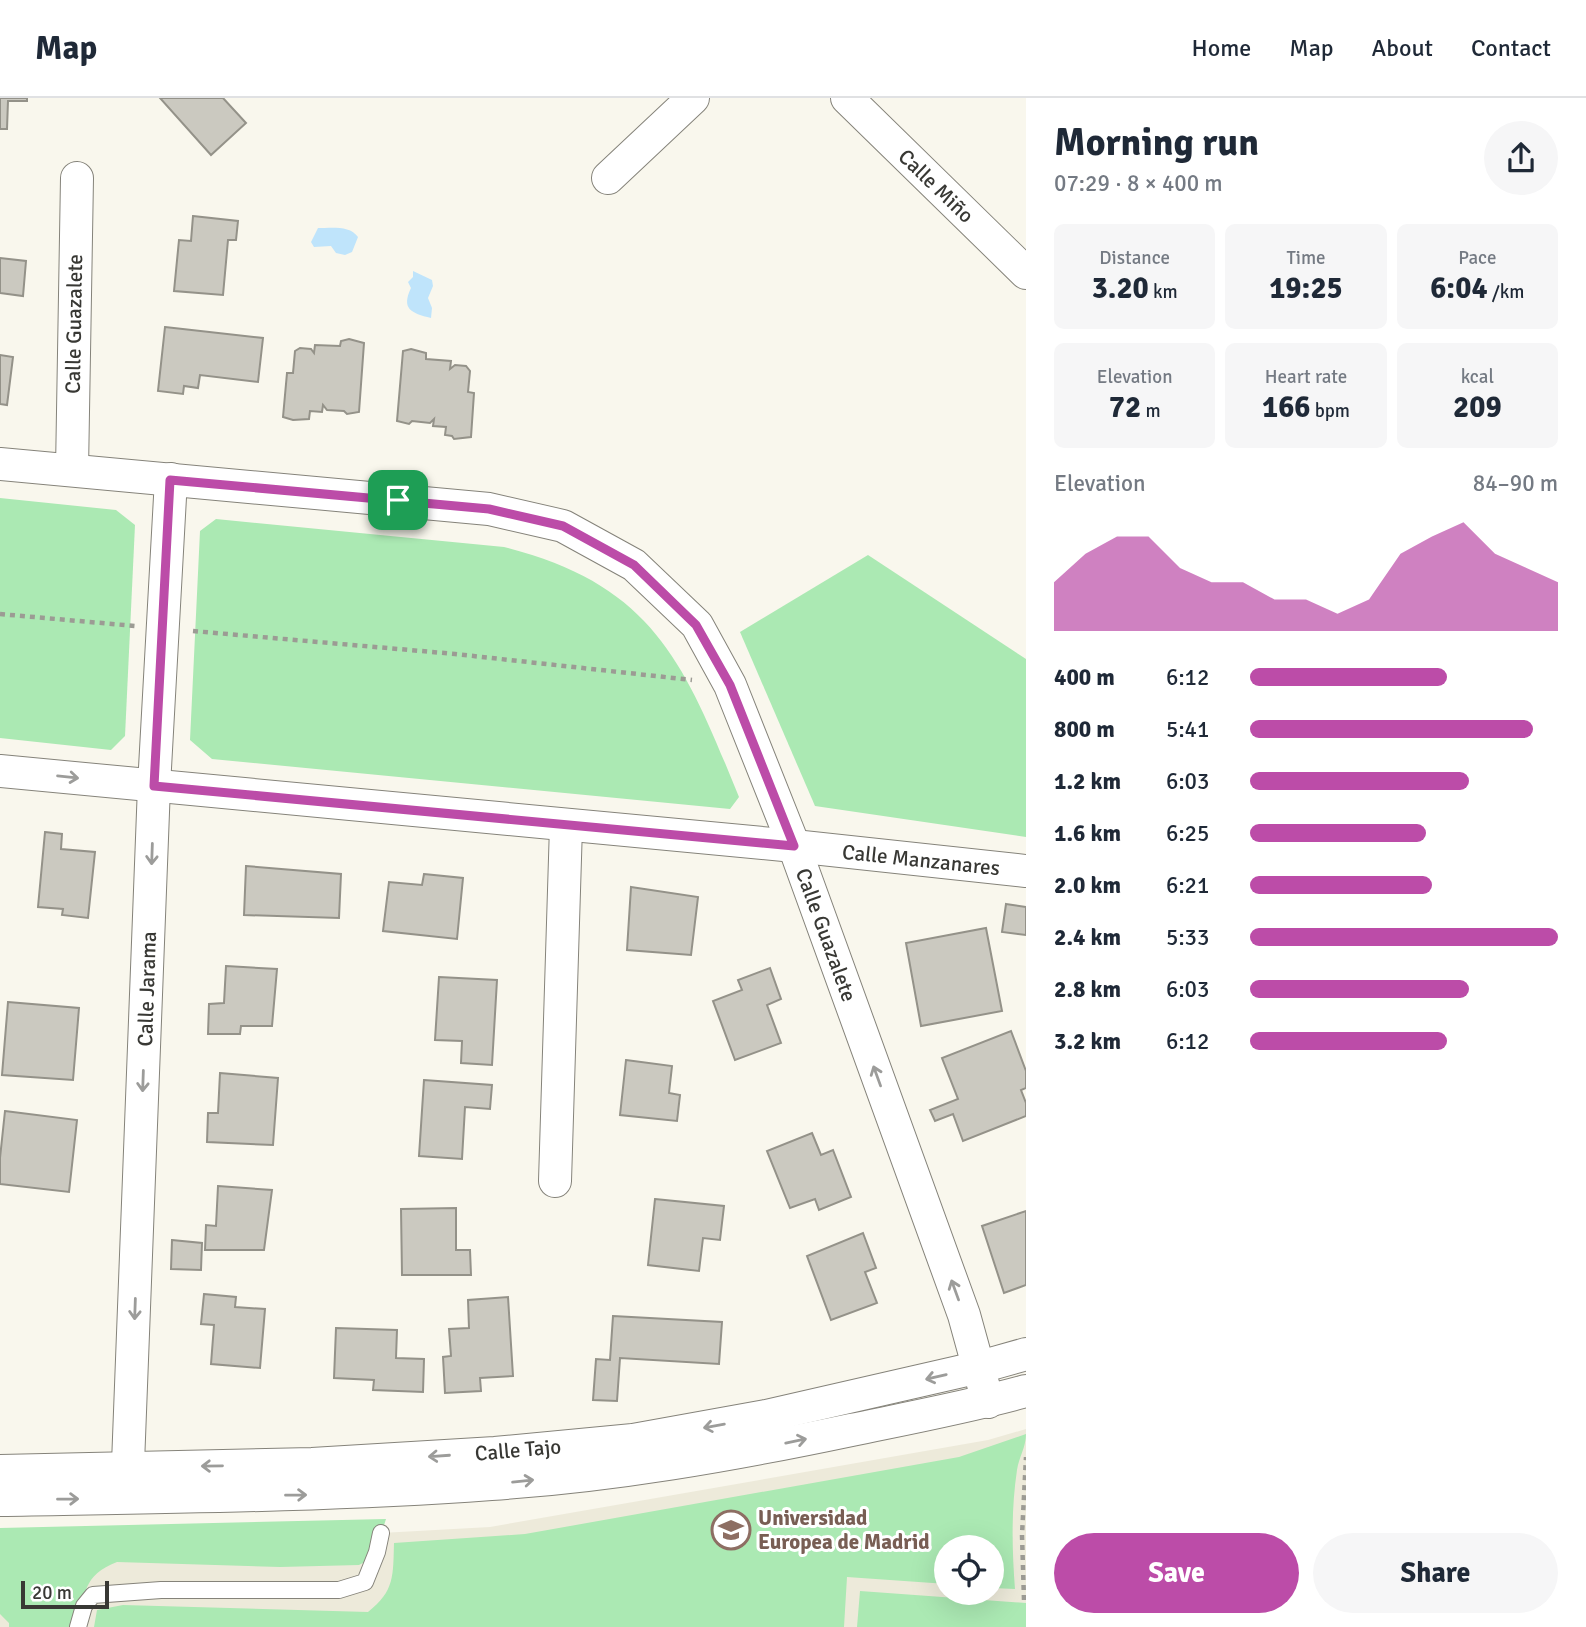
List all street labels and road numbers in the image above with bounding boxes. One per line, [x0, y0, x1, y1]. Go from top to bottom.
street label: Calle Miño [893, 144, 979, 228]
street label: Calle Guazalete [60, 254, 88, 394]
street label: Calle Manzanares [841, 839, 1001, 881]
street label: Calle Guazalete [790, 865, 862, 1005]
street label: Calle Jarama [132, 931, 162, 1047]
street label: Calle Tajo [474, 1433, 562, 1467]

